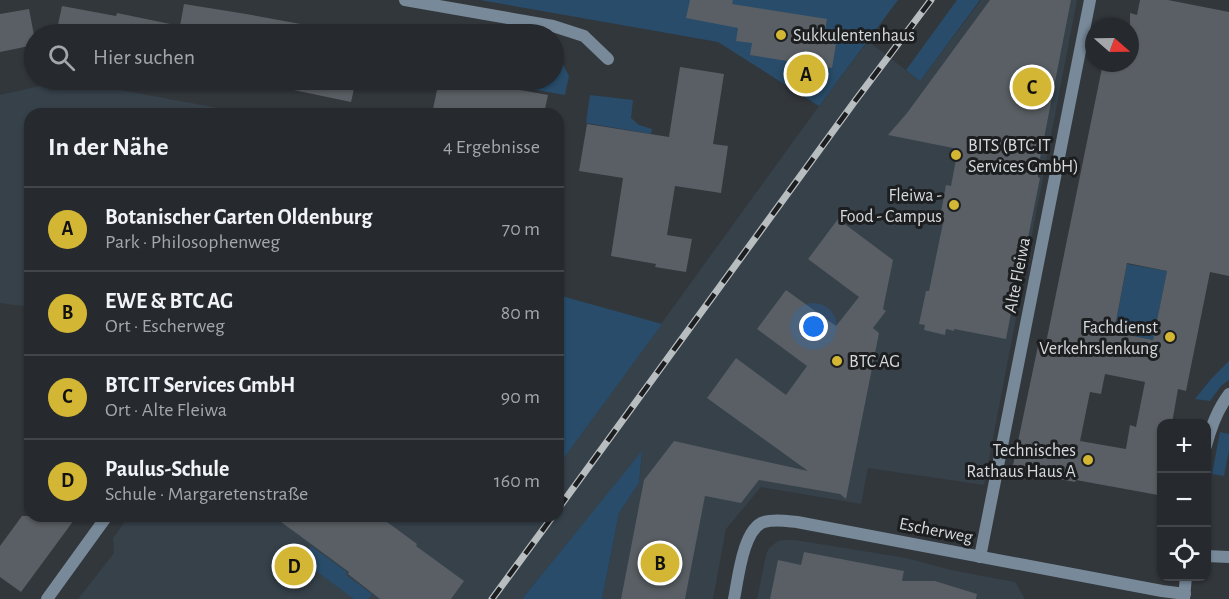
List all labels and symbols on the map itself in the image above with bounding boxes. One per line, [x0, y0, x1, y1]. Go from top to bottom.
north arrow [1085, 18, 1139, 72]
place label: Sukkulentenhaus [793, 27, 915, 45]
marker: Sukkulentenhaus [774, 28, 788, 42]
pin: A [786, 52, 826, 97]
pin: C [1012, 64, 1052, 110]
place label: BITS (BTC IT Services GmbH) [968, 137, 1079, 176]
marker: BITS (BTC IT Services GmbH) [949, 148, 963, 162]
place label: Fleiwa - Food - Campus [839, 187, 942, 226]
marker: Fleiwa - Food - Campus [947, 198, 961, 212]
street label: Alte Fleiwa [1002, 236, 1034, 315]
your location [799, 312, 828, 341]
place label: Fachdienst Verkehrslenkung [1039, 319, 1158, 358]
marker: Fachdienst Verkehrslenkung [1163, 330, 1177, 344]
place label: BTC AG [849, 353, 900, 371]
marker: BTC AG [830, 354, 844, 368]
place label: Technisches Rathaus Haus A [966, 442, 1077, 481]
marker: Technisches Rathaus Haus A [1081, 453, 1095, 467]
street label: Escherweg [897, 515, 974, 547]
pin: B [640, 540, 680, 586]
pin: D [274, 544, 314, 588]

